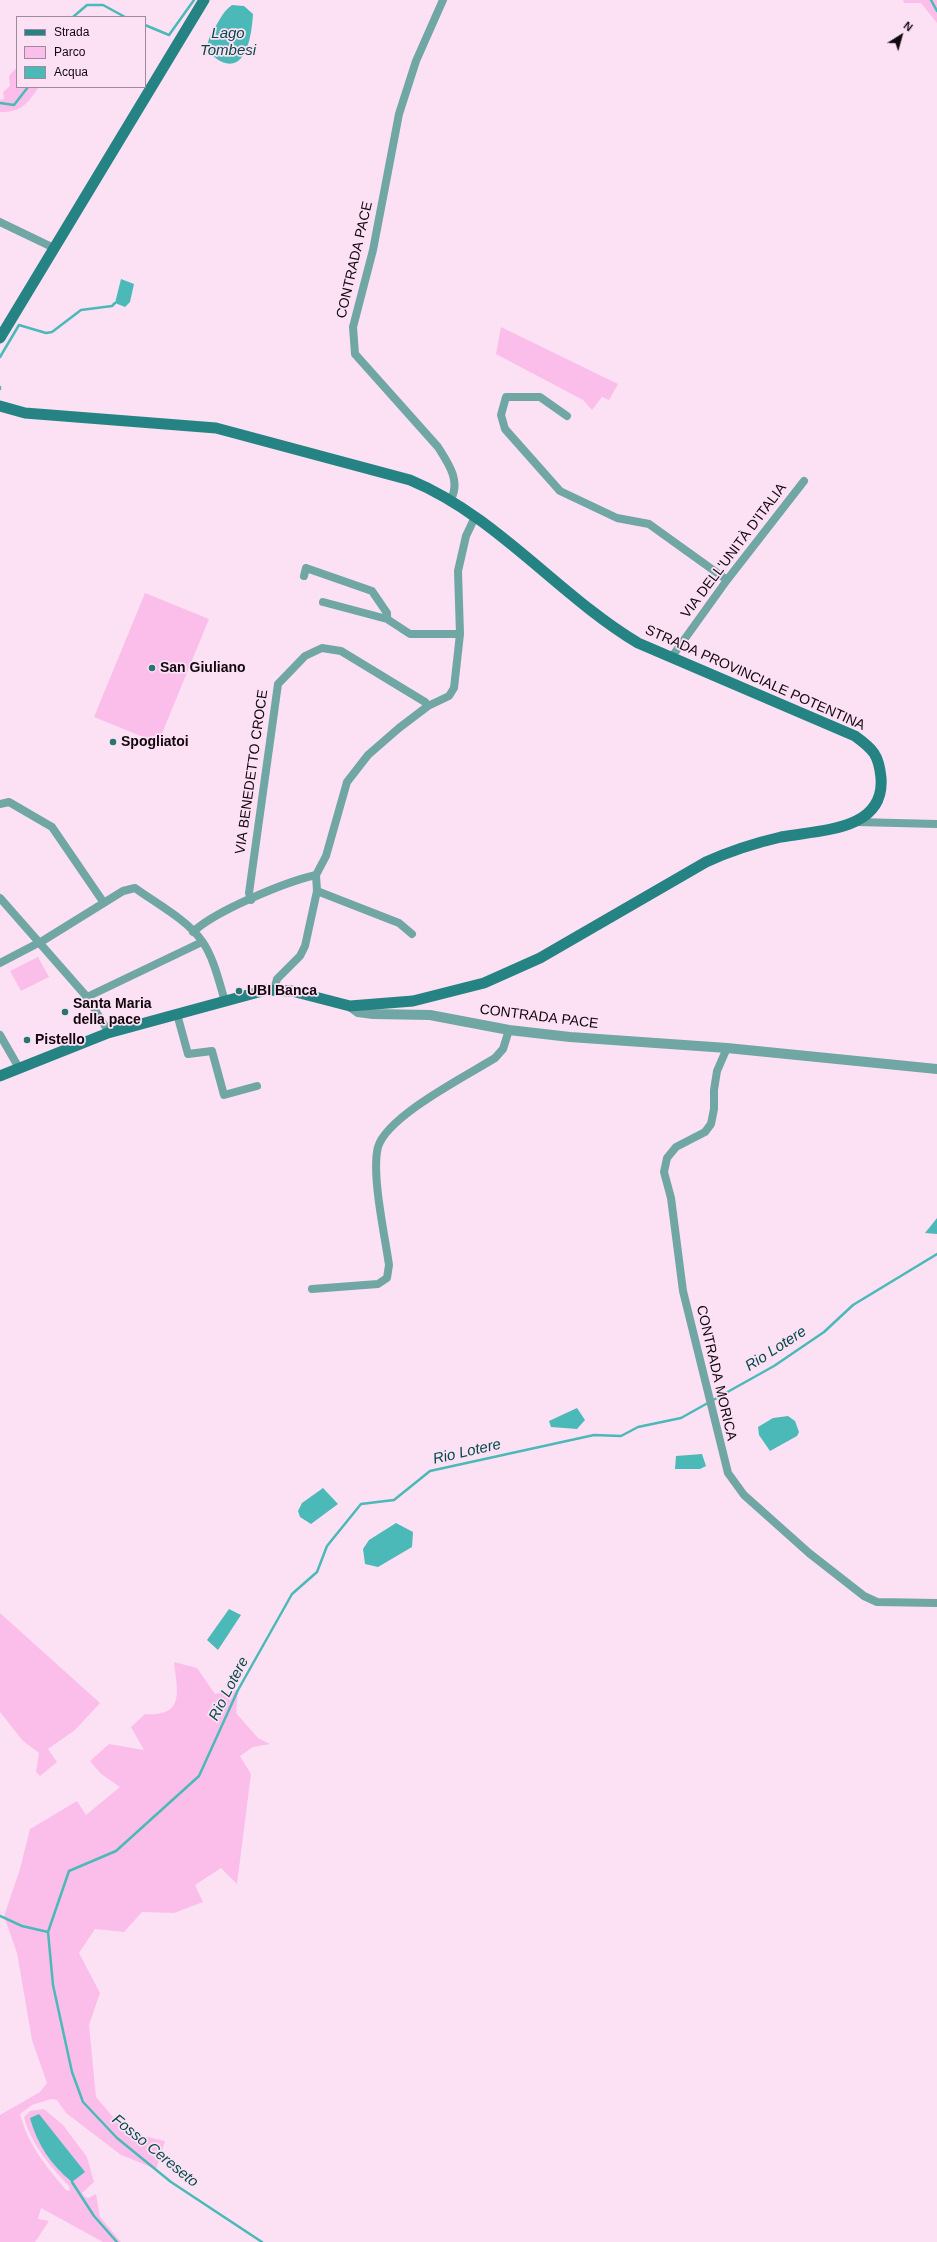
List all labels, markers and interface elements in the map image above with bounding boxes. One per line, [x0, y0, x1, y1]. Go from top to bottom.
legend [16, 16, 146, 88]
north arrow [881, 16, 921, 56]
text: N [901, 19, 915, 34]
text: Strada [54, 25, 89, 39]
water label: Lago Tombesi [200, 25, 256, 60]
text: Parco [54, 45, 85, 59]
text: Acqua [54, 65, 88, 79]
street label: CONTRADA PACE [333, 200, 377, 320]
street label: VIA DELL'UNITÀ D'ITALIA [678, 480, 790, 622]
street label: STRADA PROVINCIALE POTENTINA [642, 622, 868, 734]
place label: San Giuliano [160, 660, 246, 676]
marker: San Giuliano [147, 663, 157, 673]
street label: VIA BENEDETTO CROCE [232, 689, 272, 855]
place label: Spogliatoi [121, 734, 189, 750]
marker: Spogliatoi [108, 737, 118, 747]
place label: UBI Banca [247, 983, 317, 999]
marker: UBI Banca [234, 986, 244, 996]
place label: Santa Maria della pace [73, 996, 152, 1028]
street label: CONTRADA PACE [479, 1001, 599, 1033]
marker: Santa Maria della pace [60, 1007, 70, 1017]
place label: Pistello [35, 1032, 85, 1048]
marker: Pistello [22, 1035, 32, 1045]
street label: CONTRADA MORICA [692, 1304, 740, 1442]
water label: Rio Lotere [742, 1323, 810, 1375]
water label: Rio Lotere [431, 1435, 503, 1469]
water label: Rio Lotere [205, 1654, 253, 1724]
water label: Fosso Cereseto [108, 2111, 202, 2191]

